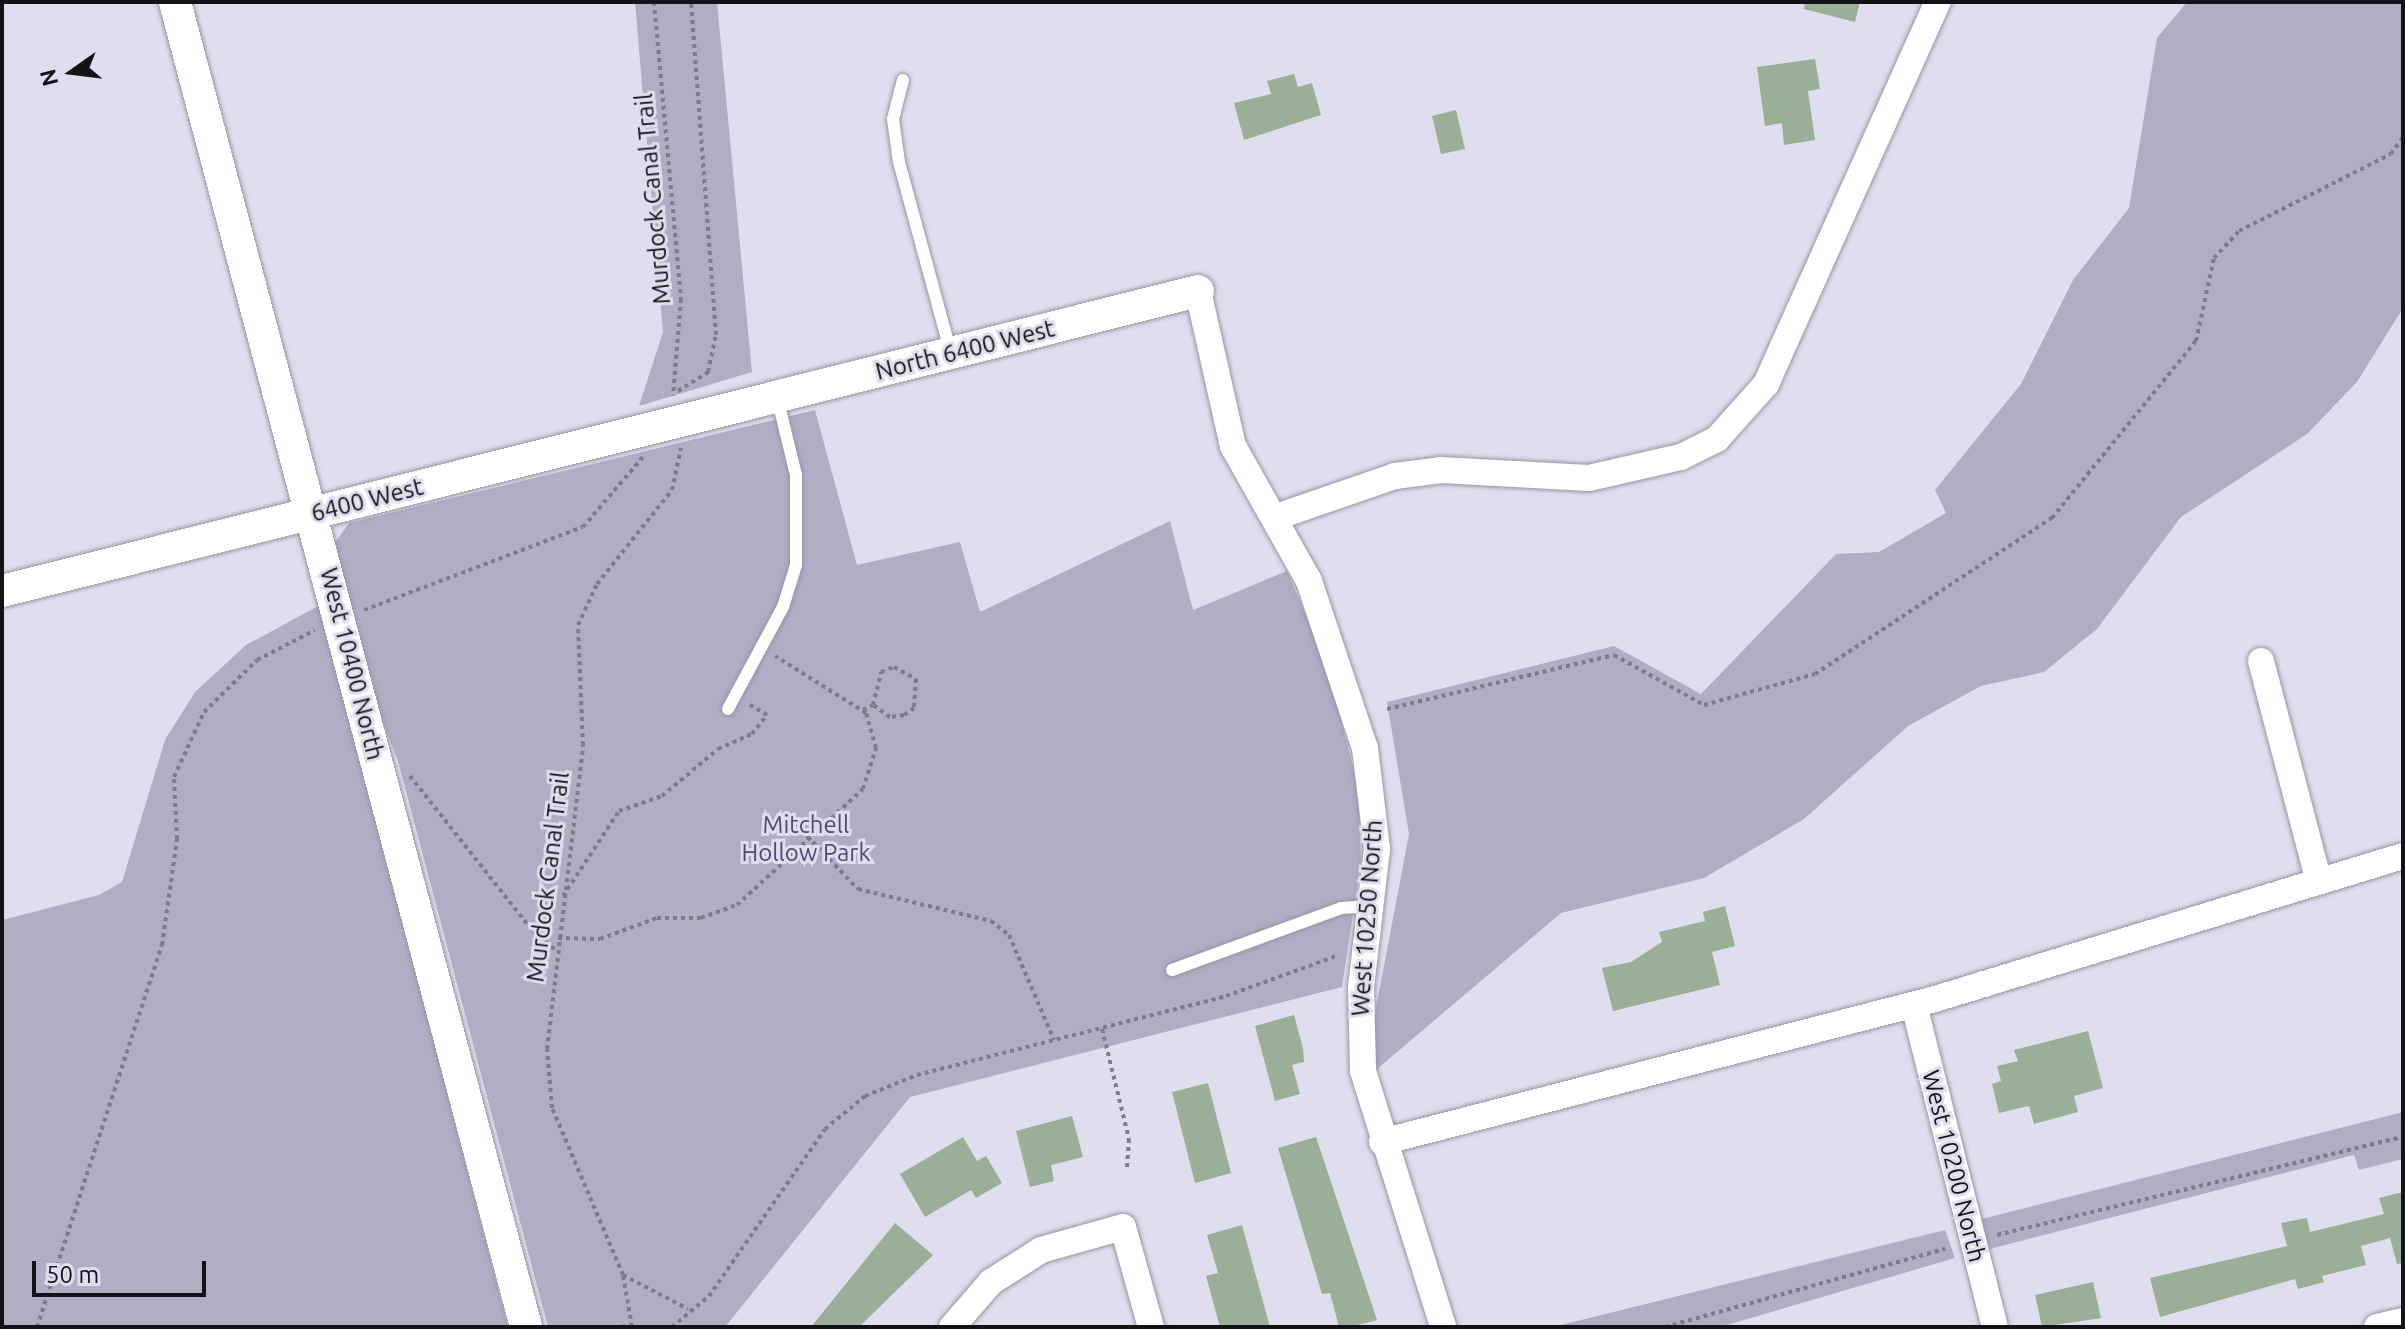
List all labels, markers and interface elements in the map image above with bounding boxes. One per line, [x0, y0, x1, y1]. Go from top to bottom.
north arrow [32, 32, 112, 112]
text: N [34, 67, 62, 89]
street label: Murdock Canal Trail [629, 92, 677, 306]
street label: North 6400 West [873, 314, 1057, 386]
street label: 6400 West [308, 472, 426, 528]
street label: West 10400 North [314, 565, 390, 763]
street label: Murdock Canal Trail [521, 770, 575, 984]
park label: Mitchell Hollow Park [741, 811, 871, 867]
street label: West 10250 North [1346, 819, 1388, 1017]
street label: West 10200 North [1916, 1067, 1992, 1265]
scale bar [36, 1245, 210, 1295]
text: 50 m [46, 1261, 99, 1288]

